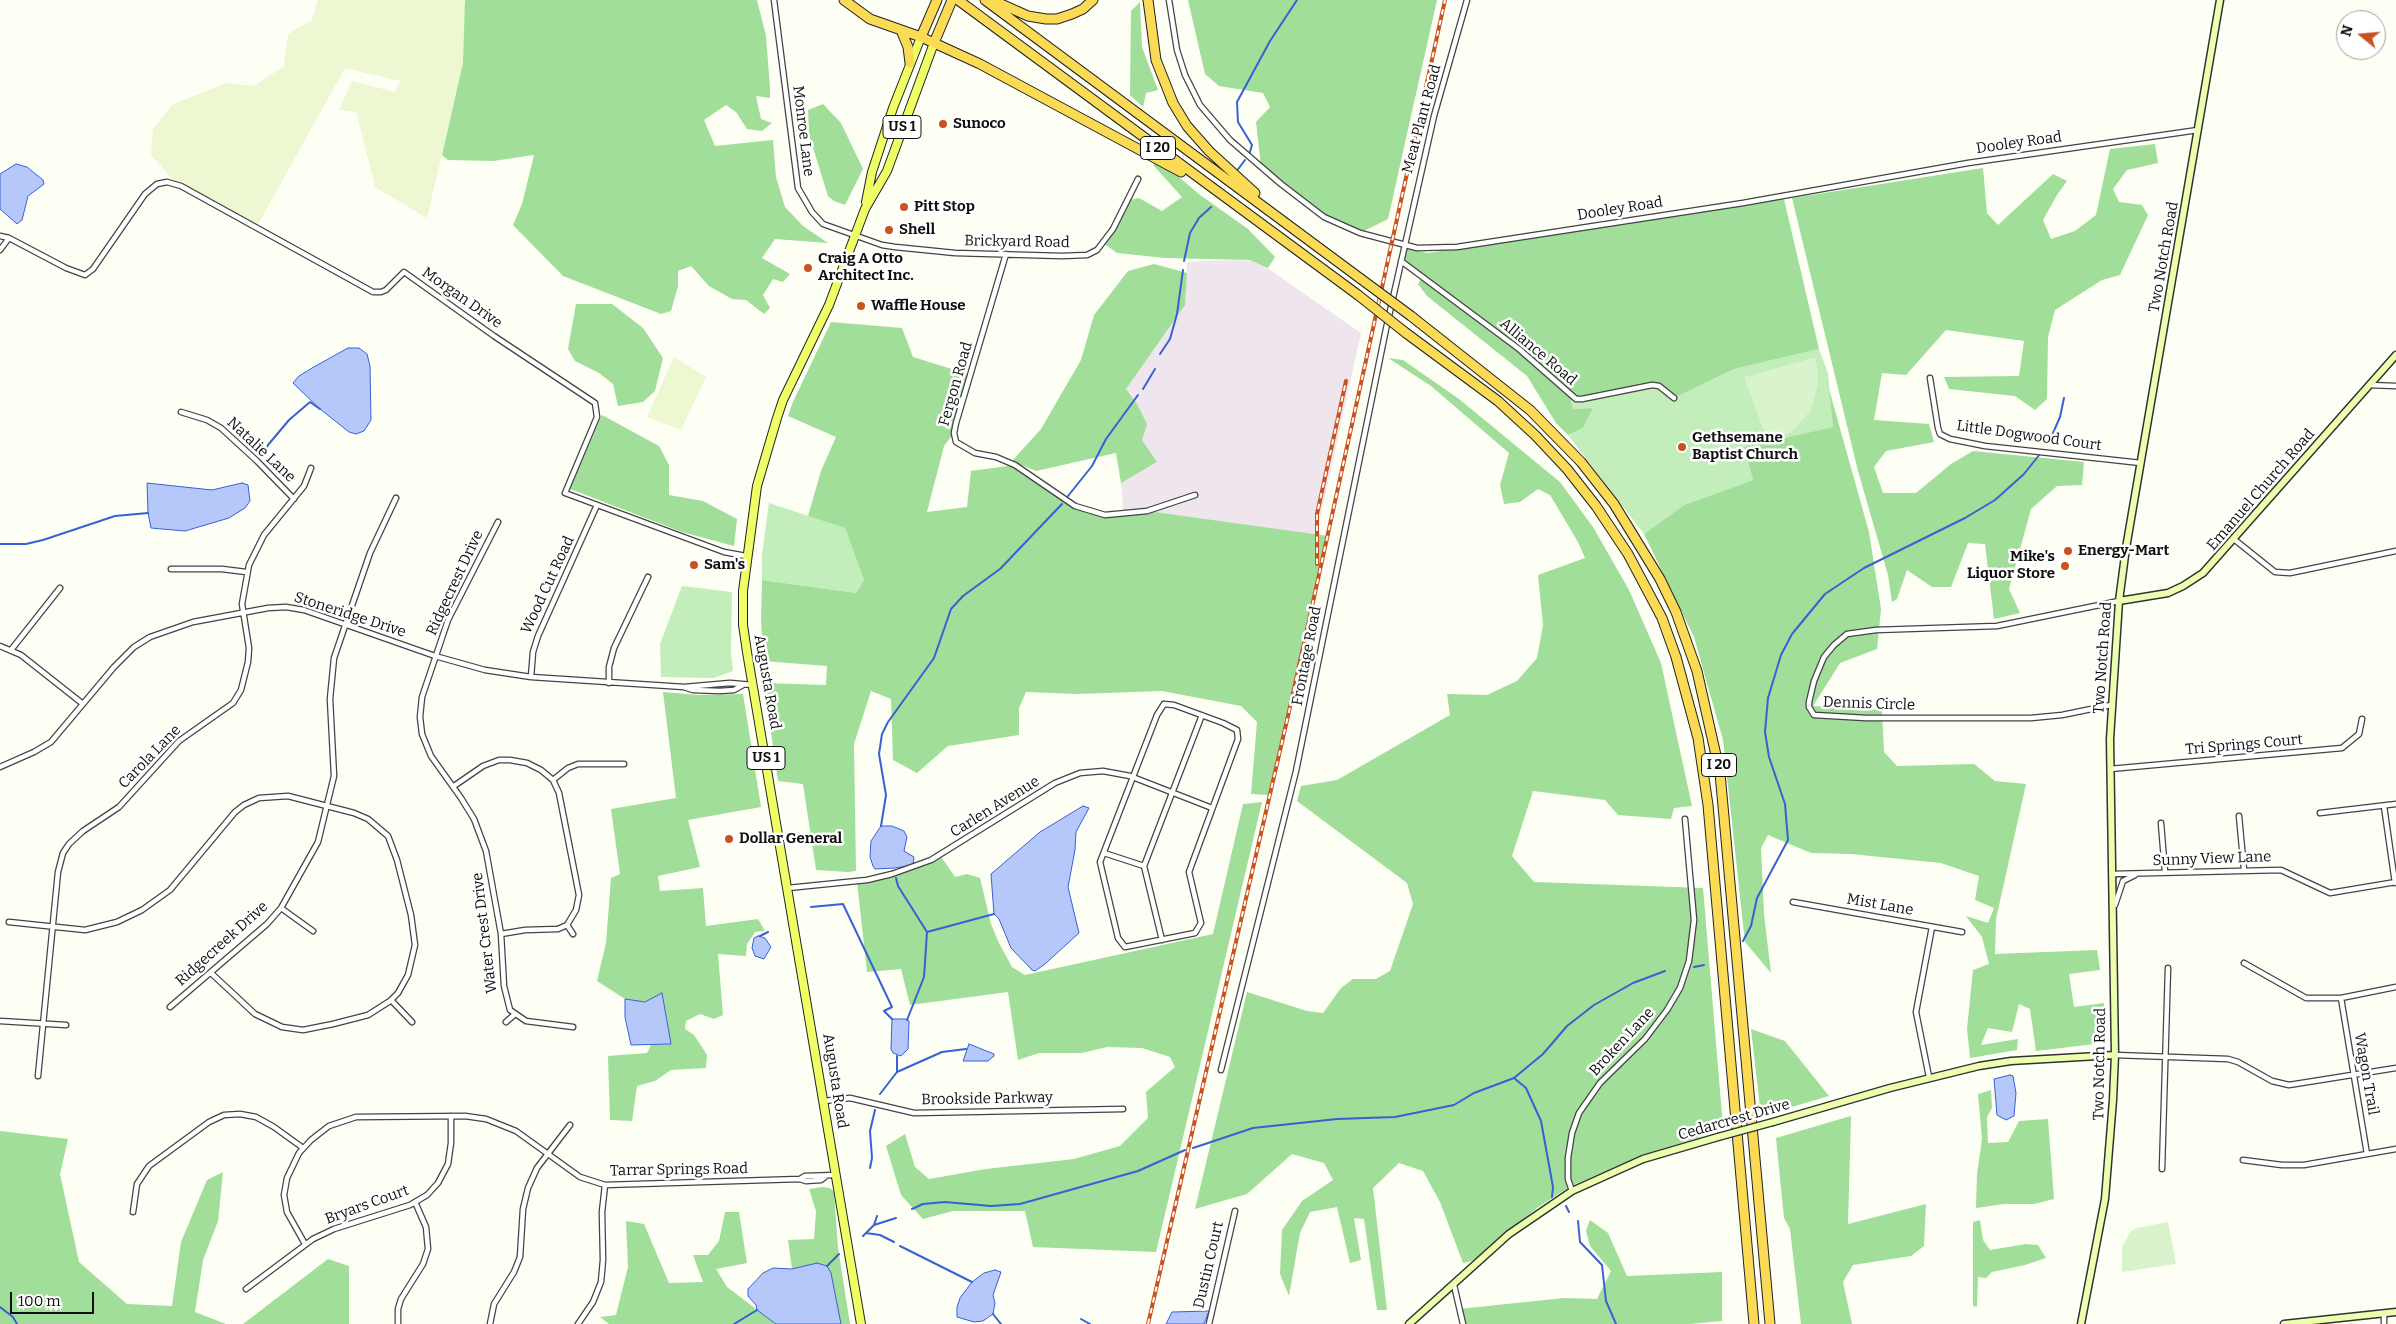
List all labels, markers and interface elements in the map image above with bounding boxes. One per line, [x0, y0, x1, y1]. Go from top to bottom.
north arrow [2336, 10, 2386, 60]
text: N [2337, 23, 2357, 38]
street label: Meat Plant Road [1399, 62, 1445, 176]
street label: Monroe Lane [789, 85, 817, 177]
road number: US 1 [883, 115, 921, 138]
place label: Sunoco [953, 115, 1006, 133]
marker: Sunoco [937, 118, 949, 130]
street label: Dooley Road [1975, 128, 2063, 158]
road number: I 20 [1140, 136, 1176, 160]
street label: Dooley Road [1576, 193, 1664, 225]
place label: Pitt Stop [914, 198, 975, 216]
street label: Two Notch Road [2145, 200, 2183, 314]
marker: Pitt Stop [898, 201, 910, 213]
place label: Shell [899, 221, 935, 239]
marker: Shell [883, 224, 895, 236]
street label: Brickyard Road [964, 232, 1070, 252]
place label: Craig A Otto Architect Inc. [818, 250, 914, 285]
marker: Craig A Otto Architect Inc. [802, 262, 814, 274]
street label: Morgan Drive [418, 264, 506, 332]
place label: Waffle House [871, 297, 966, 315]
marker: Waffle House [855, 300, 867, 312]
street label: Alliance Road [1496, 315, 1580, 389]
street label: Fergon Road [935, 340, 977, 428]
street label: Natalie Lane [223, 414, 299, 486]
street label: Little Dogwood Court [1955, 417, 2103, 455]
street label: Emanuel Church Road [2203, 426, 2319, 554]
place label: Gethsemane Baptist Church [1692, 429, 1798, 464]
marker: Gethsemane Baptist Church [1676, 441, 1688, 453]
street label: Ridgecrest Drive [423, 528, 487, 638]
street label: Wood Cut Road [518, 533, 578, 637]
place label: Energy-Mart [2078, 542, 2169, 560]
marker: Energy-Mart [2062, 545, 2074, 557]
place label: Mike's Liquor Store [1967, 548, 2055, 583]
place label: Sam's [704, 556, 745, 574]
marker: Sam's [688, 559, 700, 571]
marker: Mike's Liquor Store [2059, 560, 2071, 572]
street label: Stoneridge Drive [292, 588, 408, 642]
street label: Two Notch Road [2090, 601, 2116, 715]
street label: Frontage Road [1289, 605, 1325, 707]
street label: Augusta Road [750, 633, 784, 731]
street label: Dennis Circle [1822, 693, 1916, 715]
street label: Carola Lane [115, 721, 185, 793]
street label: Tri Springs Court [2185, 731, 2303, 759]
road number: US 1 [747, 746, 785, 770]
road number: I 20 [1702, 754, 1736, 776]
street label: Carlen Avenue [947, 772, 1043, 842]
place label: Dollar General [739, 830, 842, 848]
marker: Dollar General [723, 833, 735, 845]
street label: Sunny View Lane [2152, 848, 2272, 870]
street label: Water Crest Drive [469, 872, 501, 994]
street label: Mist Lane [1845, 890, 1915, 920]
street label: Ridgecreek Drive [172, 898, 272, 990]
street label: Broken Lane [1586, 1004, 1658, 1080]
street label: Two Notch Road [2090, 1008, 2110, 1120]
street label: Wagon Trail [2350, 1031, 2382, 1117]
street label: Augusta Road [819, 1032, 851, 1130]
street label: Brookside Parkway [921, 1089, 1053, 1109]
street label: Cedarcrest Drive [1676, 1095, 1792, 1145]
street label: Tarrar Springs Road [610, 1160, 748, 1180]
street label: Bryars Court [323, 1182, 411, 1228]
street label: Dustin Court [1190, 1220, 1228, 1310]
scale bar [12, 1282, 96, 1314]
text: 100 m [18, 1292, 61, 1310]

